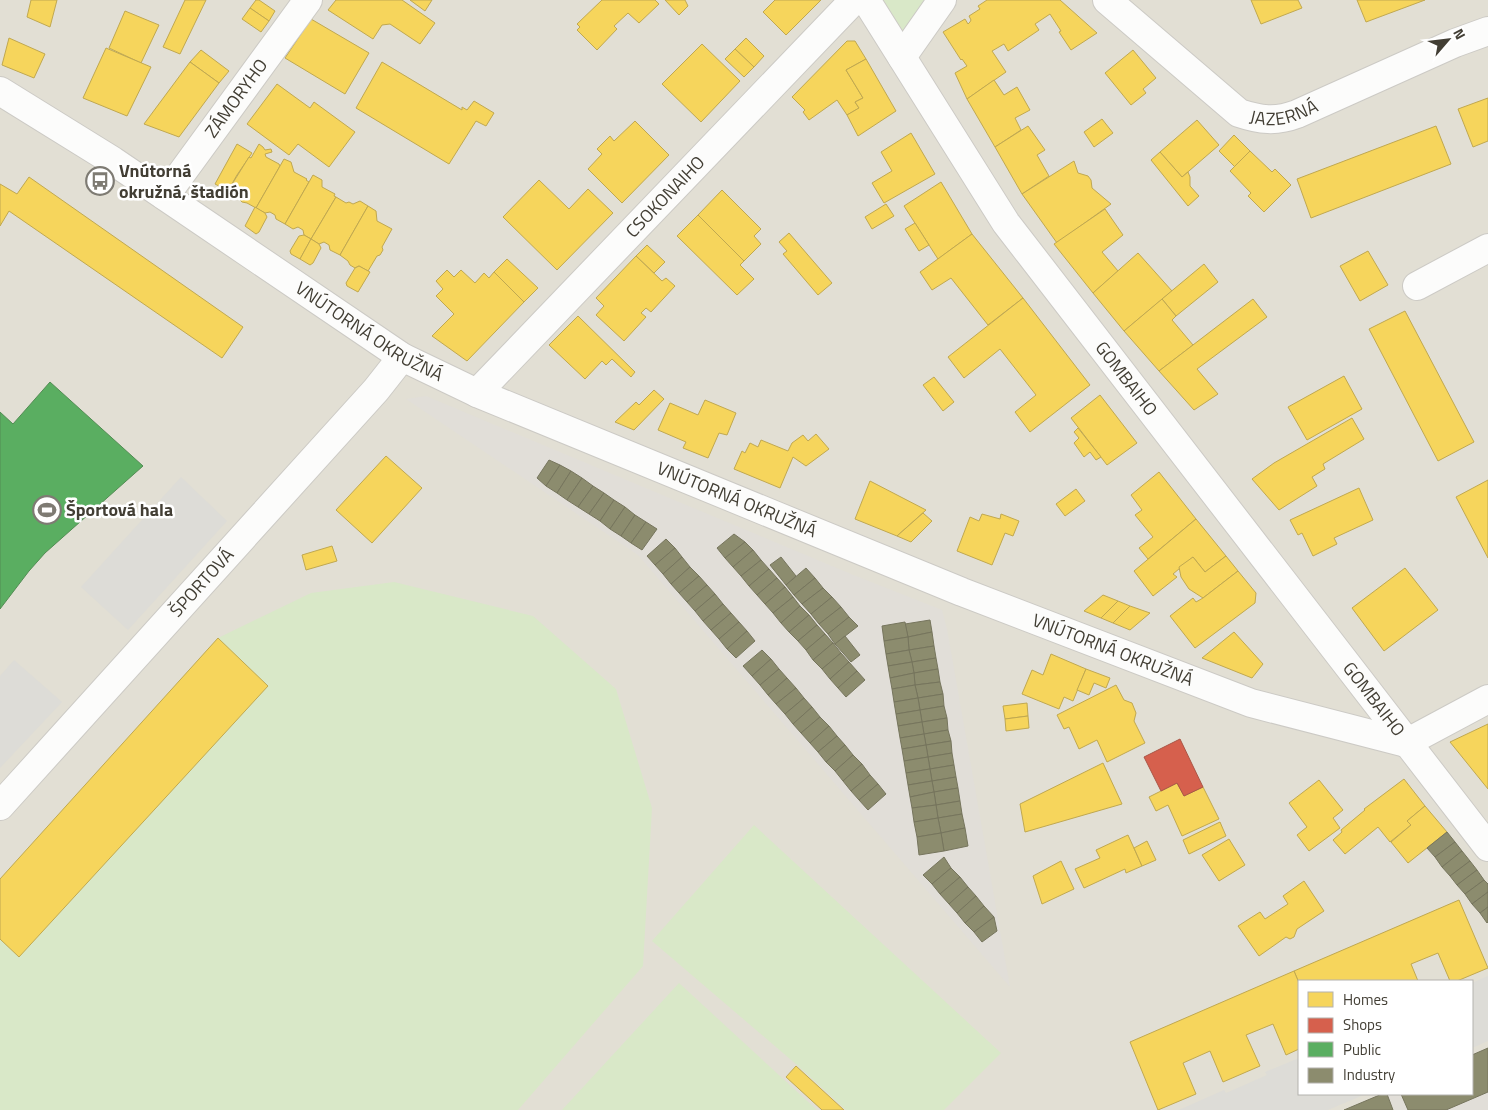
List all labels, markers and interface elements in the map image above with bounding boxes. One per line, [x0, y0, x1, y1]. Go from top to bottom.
north arrow [1423, 15, 1473, 65]
text: N [1448, 24, 1471, 43]
street label: ZÁMORYHO [198, 53, 274, 143]
street label: JAZERNÁ [1247, 92, 1322, 132]
street label: CSOKONAIHO [619, 149, 711, 243]
place label: Vnútorná okružná, štadión [119, 157, 249, 205]
bus stop icon: Vnútorná okružná, štadión [85, 166, 115, 196]
street label: VNÚTORNÁ OKRUŽNÁ [290, 274, 448, 388]
street label: GOMBAIHO [1089, 335, 1164, 422]
street label: VNÚTORNÁ OKRUŽNÁ [653, 454, 821, 544]
sports icon: Športová hala [32, 495, 62, 525]
place label: Športová hala [66, 496, 173, 523]
street label: ŠPORTOVÁ [163, 542, 240, 623]
street label: VNÚTORNÁ OKRUŽNÁ [1028, 606, 1198, 693]
street label: GOMBAIHO [1337, 656, 1412, 742]
legend [1298, 980, 1473, 1095]
text: Homes [1343, 988, 1388, 1011]
text: Shops [1343, 1013, 1382, 1036]
text: Public [1343, 1038, 1381, 1061]
text: Industry [1343, 1063, 1395, 1086]

